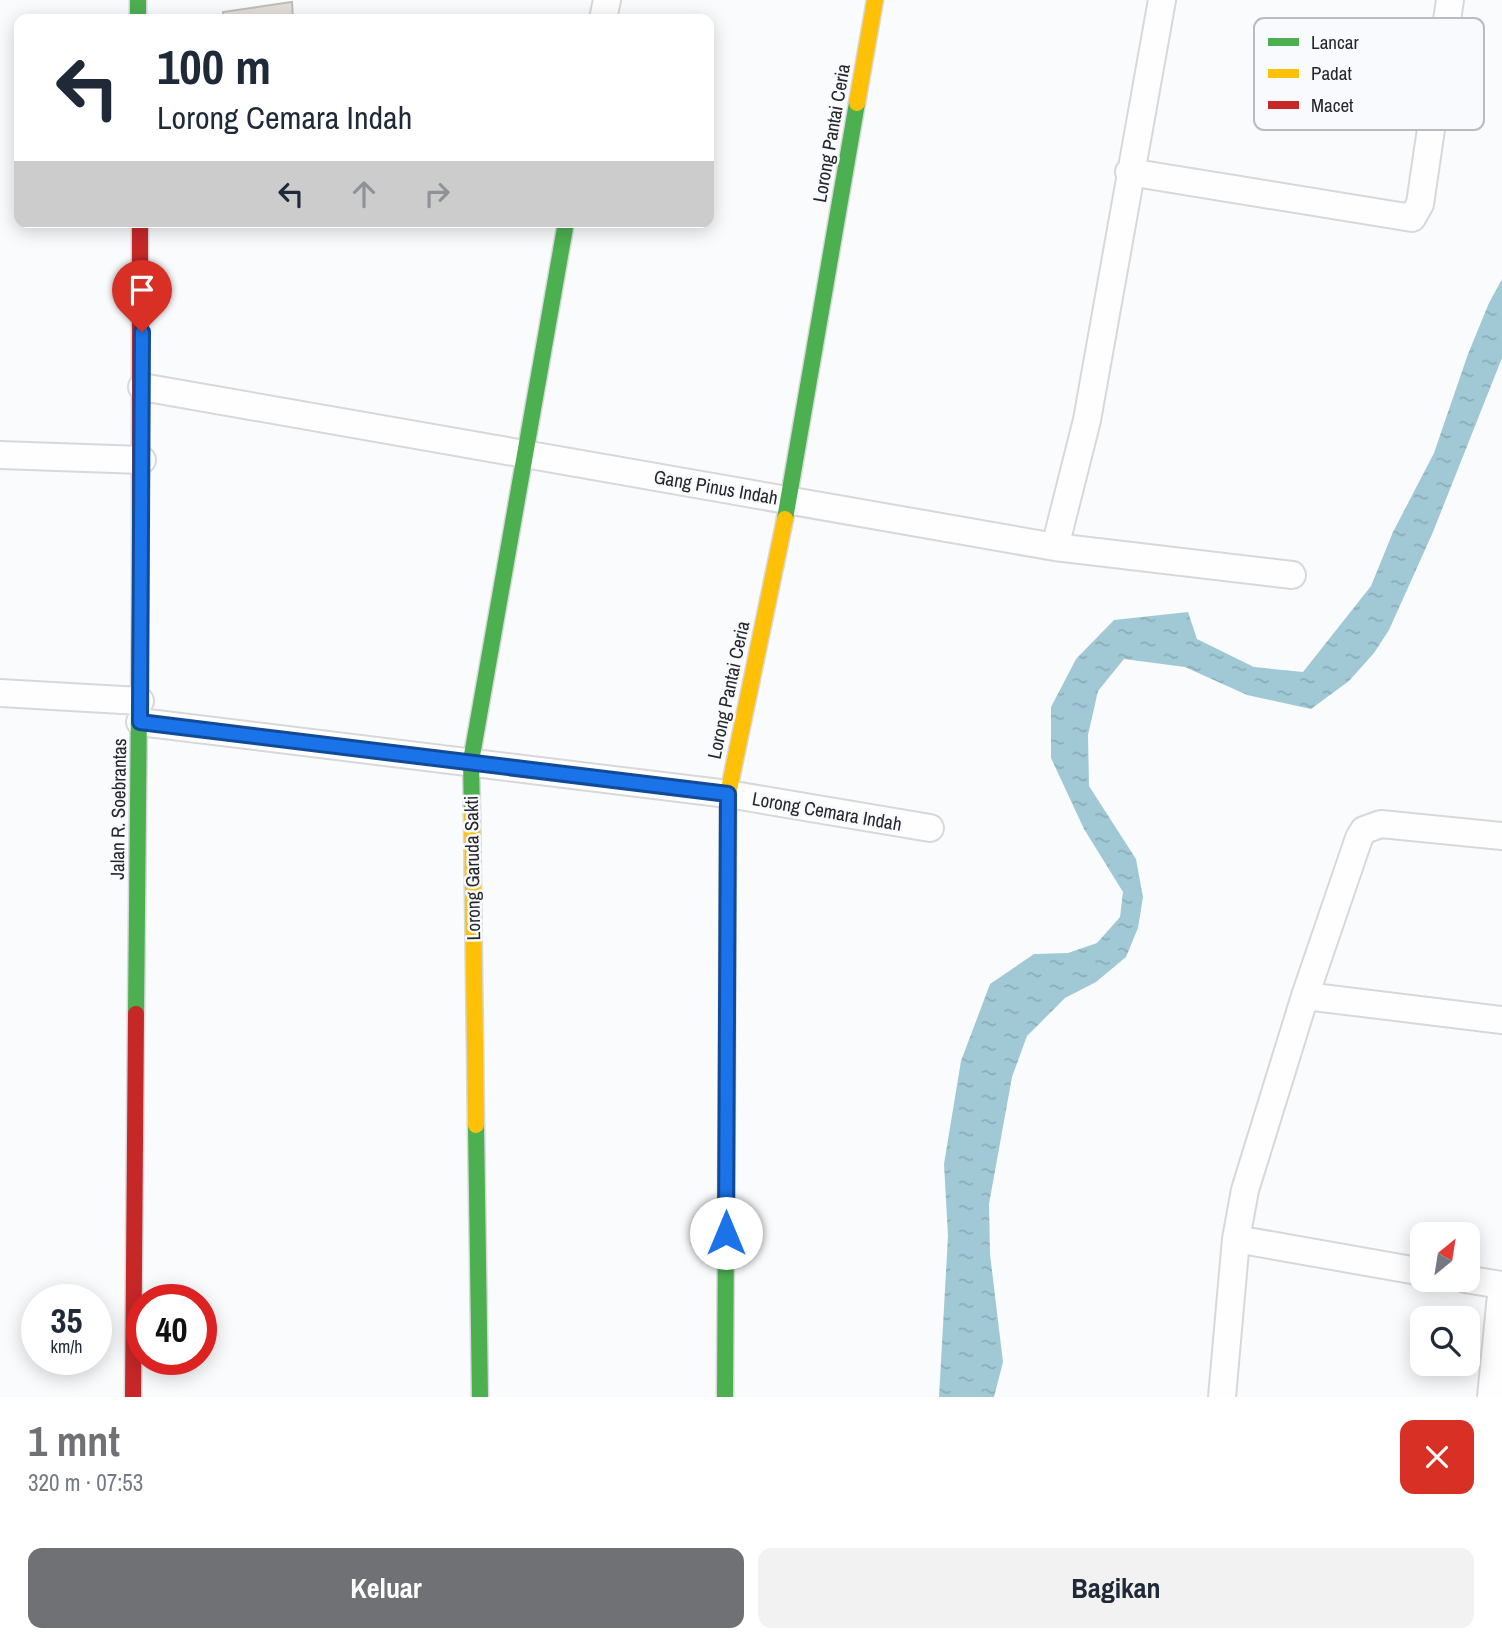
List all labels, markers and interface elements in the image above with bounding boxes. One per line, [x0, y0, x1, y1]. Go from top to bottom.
legend [1254, 18, 1484, 130]
text: Lancar [1311, 29, 1359, 55]
text: 100 m [157, 33, 271, 99]
icon: left [42, 42, 133, 133]
text: Padat [1311, 60, 1352, 86]
street label: Lorong Pantai Ceria [806, 61, 856, 204]
text: Macet [1311, 92, 1354, 118]
text: Lorong Cemara Indah [157, 96, 412, 139]
icon: left [272, 175, 310, 213]
icon: ahead [345, 175, 383, 213]
icon: right [418, 175, 456, 213]
pin [112, 260, 172, 332]
icon: arrive [123, 271, 161, 309]
street label: Gang Pinus Indah [652, 463, 780, 511]
street label: Lorong Pantai Ceria [701, 618, 755, 761]
street label: Jalan R. Soebrantas [104, 738, 132, 880]
street label: Lorong Cemara Indah [750, 785, 904, 837]
street label: Lorong Garuda Sakti [458, 795, 486, 941]
position arrow [689, 1196, 763, 1270]
north arrow [1410, 1222, 1480, 1292]
map controls [1410, 1222, 1480, 1376]
speed limit sign: 40 [126, 1284, 217, 1375]
text: 35 [51, 1297, 82, 1344]
button: search [1410, 1306, 1480, 1376]
text: km/h [51, 1334, 83, 1359]
text: 1 mnt [28, 1413, 120, 1469]
button: close [1400, 1420, 1474, 1494]
text: 320 m · 07:53 [28, 1467, 143, 1498]
button: Keluar [28, 1548, 744, 1628]
button: Bagikan [758, 1548, 1474, 1628]

